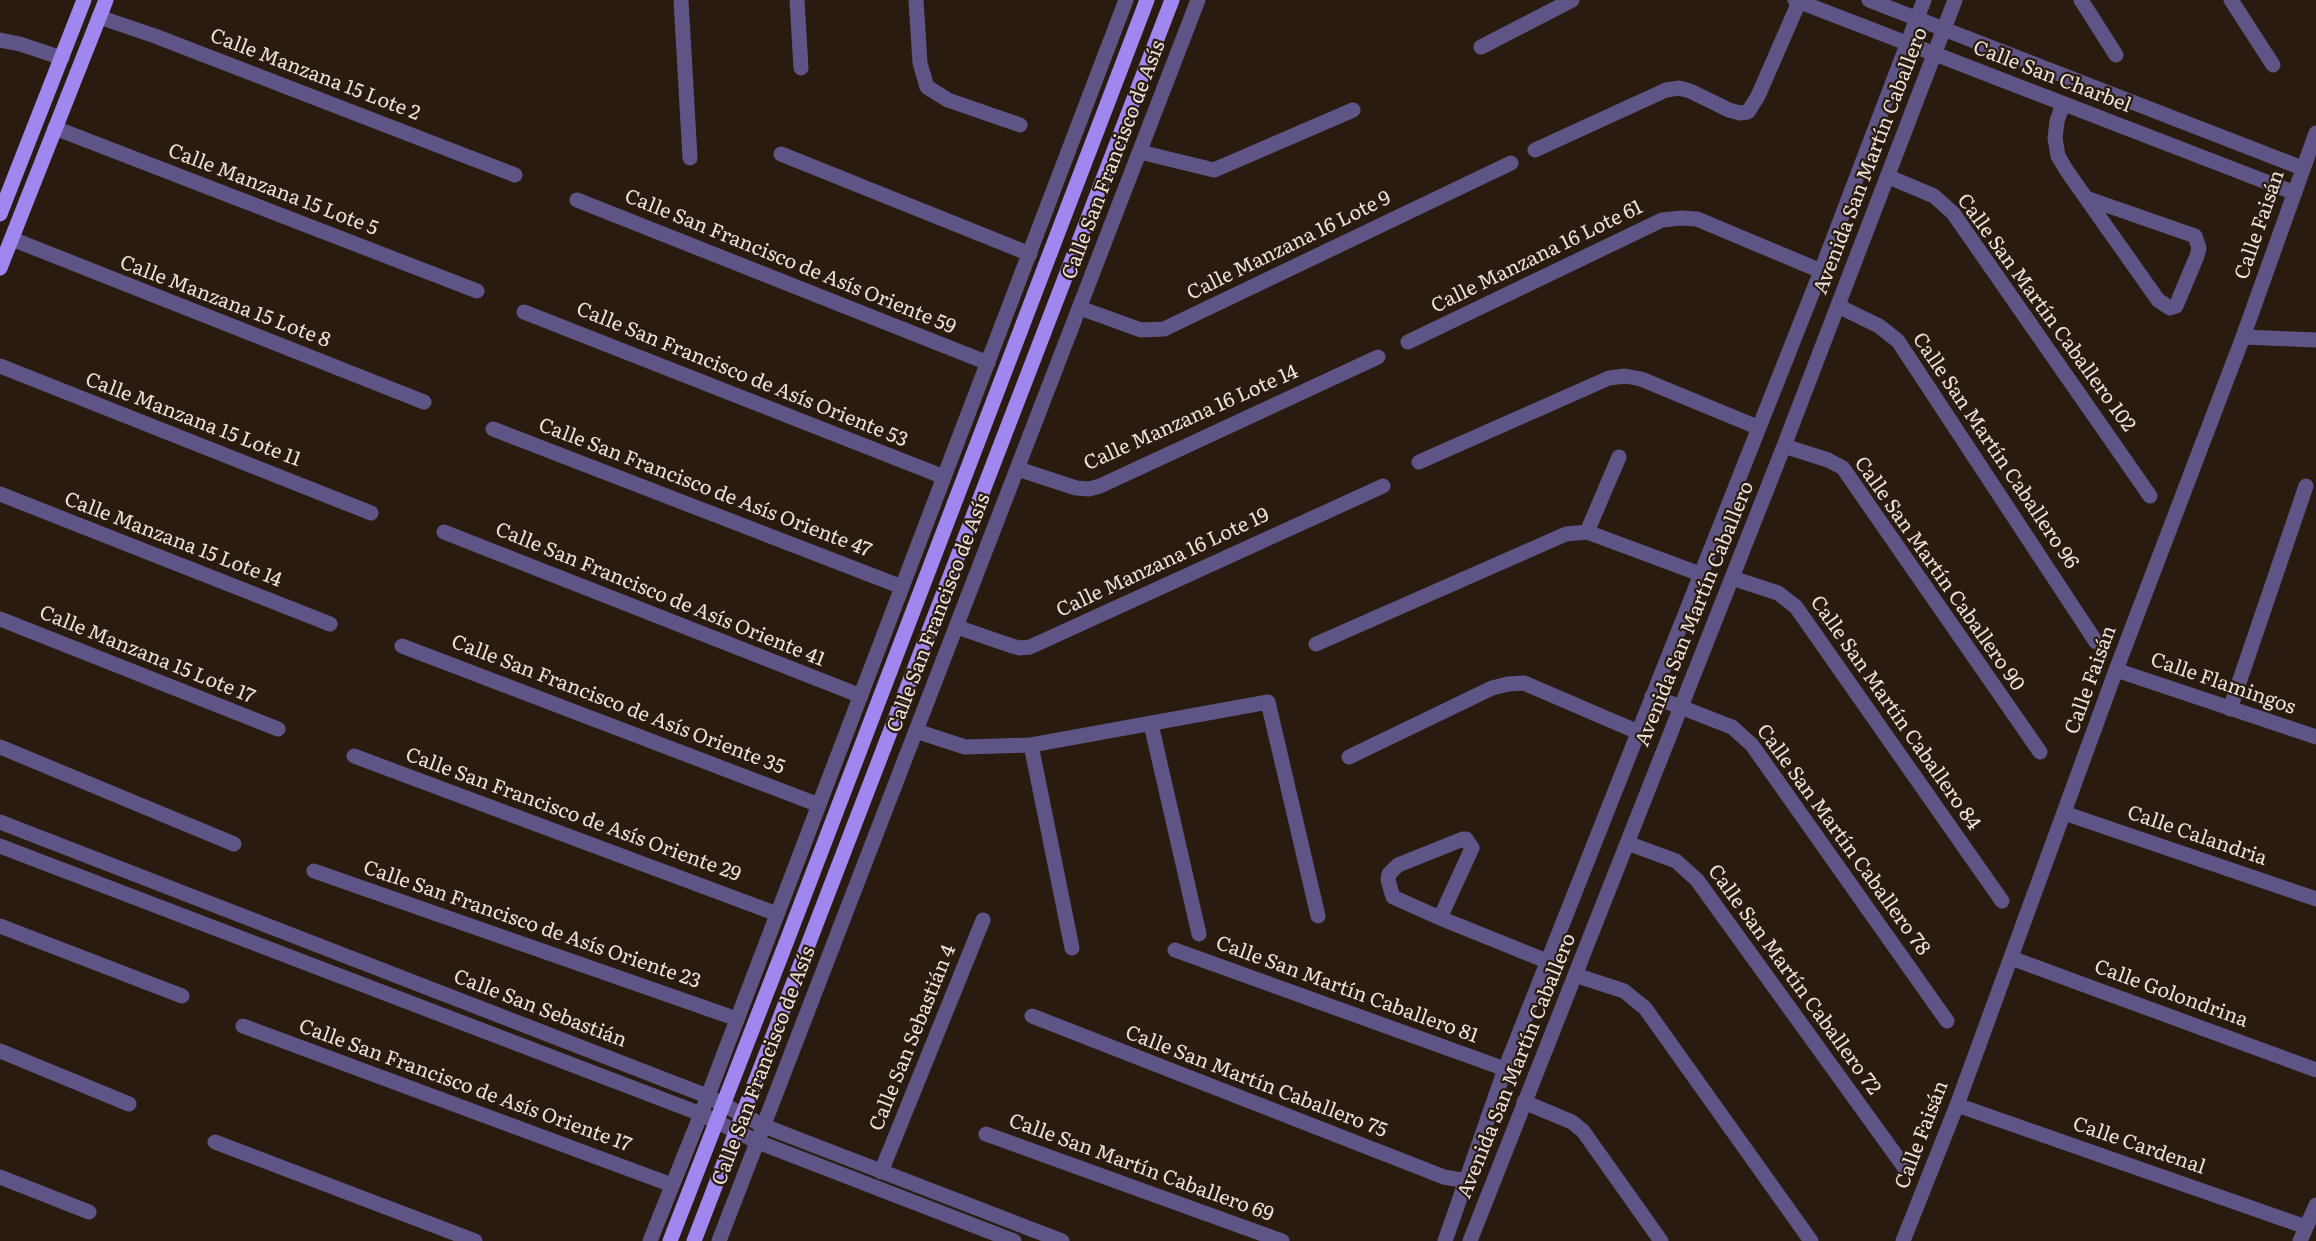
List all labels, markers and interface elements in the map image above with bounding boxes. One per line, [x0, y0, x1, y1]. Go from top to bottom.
street label: Calle Manzana 15 Lote 2 [207, 24, 423, 126]
street label: Avenida San Martín Caballero [1809, 24, 1933, 298]
street label: Calle San Charbel [1970, 36, 2134, 118]
street label: Calle San Francisco de Asís [1057, 37, 1171, 283]
street label: Calle Manzana 15 Lote 5 [165, 139, 381, 241]
street label: Calle Faisán [2230, 167, 2290, 283]
street label: Calle San Francisco de Asís Oriente 59 [621, 184, 959, 340]
street label: Calle Manzana 16 Lote 9 [1183, 186, 1395, 306]
street label: Calle San Martín Caballero 102 [1952, 189, 2140, 437]
street label: Calle Manzana 16 Lote 61 [1427, 195, 1647, 319]
street label: Calle Manzana 15 Lote 8 [116, 251, 334, 353]
street label: Calle San Francisco de Asís Oriente 53 [573, 297, 911, 453]
street label: Calle San Martín Caballero 96 [1907, 328, 2083, 574]
street label: Calle Manzana 16 Lote 14 [1080, 360, 1302, 476]
street label: Calle Manzana 15 Lote 11 [82, 368, 304, 472]
street label: Calle San Francisco de Asís Oriente 47 [535, 413, 875, 563]
street label: Calle San Martín Caballero 90 [1849, 452, 2029, 696]
street label: Avenida San Martín Caballero [1631, 478, 1759, 750]
street label: Calle Manzana 15 Lote 14 [61, 487, 285, 593]
street label: Calle San Francisco de Asís [882, 490, 996, 736]
street label: Calle Manzana 16 Lote 19 [1053, 503, 1273, 623]
street label: Calle San Francisco de Asís Oriente 41 [492, 518, 828, 672]
street label: Calle San Martín Caballero 84 [1805, 591, 1985, 835]
street label: Calle Manzana 15 Lote 17 [36, 601, 258, 709]
street label: Calle Faisán [2060, 622, 2122, 738]
street label: Calle San Francisco de Asís Oriente 35 [448, 630, 788, 780]
street label: Calle Flamingos [2147, 648, 2299, 720]
street label: Calle San Martín Caballero 78 [1751, 720, 1935, 960]
street label: Calle San Francisco de Asís Oriente 29 [402, 743, 744, 887]
street label: Calle Calandria [2124, 801, 2270, 871]
street label: Calle San Francisco de Asís Oriente 23 [360, 856, 704, 994]
street label: Calle San Martín Caballero 72 [1702, 860, 1886, 1100]
street label: Avenida San Martín Caballero [1453, 930, 1581, 1202]
street label: Calle San Martín Caballero 81 [1212, 931, 1482, 1049]
street label: Calle San Sebastián 4 [865, 941, 961, 1135]
street label: Calle San Francisco de Asís [707, 943, 821, 1189]
street label: Calle Golondrina [2091, 955, 2251, 1033]
street label: Calle San Sebastián [450, 965, 630, 1053]
street label: Calle San Francisco de Asís Oriente 17 [295, 1015, 635, 1157]
street label: Calle San Martín Caballero 75 [1122, 1021, 1390, 1143]
street label: Calle Faisán [1890, 1078, 1954, 1192]
street label: Calle San Martín Caballero 69 [1005, 1109, 1277, 1227]
street label: Calle Cardenal [2070, 1112, 2208, 1180]

